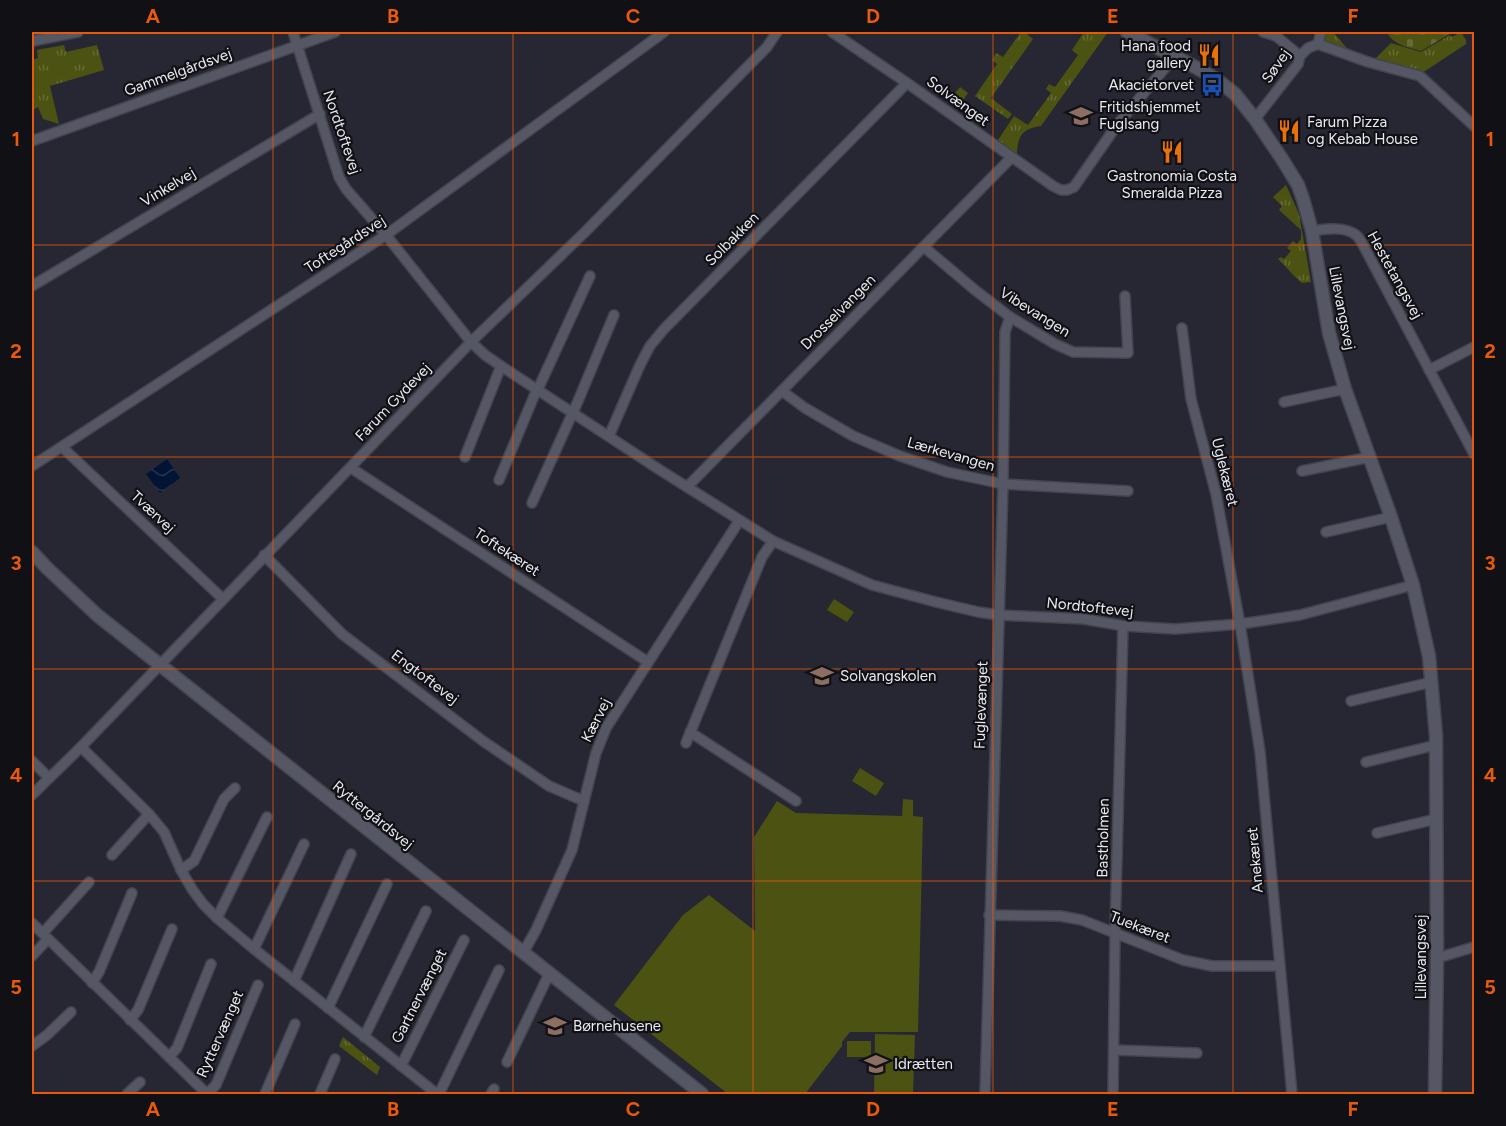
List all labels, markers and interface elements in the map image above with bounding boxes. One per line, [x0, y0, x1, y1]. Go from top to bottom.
text: A [146, 4, 161, 28]
text: B [387, 4, 399, 28]
text: C [626, 4, 640, 28]
text: D [866, 4, 880, 28]
text: E [1107, 4, 1119, 28]
text: F [1347, 4, 1359, 28]
place label: Hana food gallery [1121, 37, 1191, 72]
restaurant icon: Hana food gallery [1196, 42, 1222, 68]
street label: Gammelgårdsvej [122, 44, 234, 100]
street label: Søvej [1258, 45, 1294, 87]
street label: Solvænget [923, 72, 993, 130]
bus stop icon: Akacietorvet [1199, 72, 1225, 98]
place label: Akacietorvet [1108, 76, 1194, 94]
street label: Nordtoftevej [319, 88, 365, 176]
place label: Fritidshjemmet Fuglsang [1099, 98, 1201, 133]
school or university icon: Fritidshjemmet Fuglsang [1068, 103, 1094, 129]
place label: Farum Pizza og Kebab House [1307, 113, 1418, 148]
restaurant icon: Farum Pizza og Kebab House [1276, 118, 1302, 144]
text: 1 [12, 127, 20, 151]
text: 1 [1486, 127, 1494, 151]
restaurant icon: Gastronomia Costa Smeralda Pizza [1159, 139, 1185, 165]
street label: Vinkelvej [137, 164, 199, 210]
place label: Gastronomia Costa Smeralda Pizza [1107, 167, 1237, 202]
street label: Solbakken [701, 208, 763, 270]
street label: Toftegårdsvej [301, 211, 389, 277]
street label: Hestetangsvej [1363, 228, 1427, 322]
street label: Lillevangsvej [1325, 264, 1359, 352]
street label: Drosselvangen [797, 271, 879, 353]
street label: Vibevangen [996, 283, 1074, 341]
text: 2 [10, 339, 22, 363]
text: 2 [1484, 339, 1496, 363]
street label: Farum Gydevej [351, 359, 435, 445]
street label: Lærkevangen [905, 433, 997, 475]
street label: Uglekæret [1208, 436, 1242, 509]
street label: Tværvej [127, 487, 179, 537]
street label: Toftekæret [471, 524, 543, 580]
text: 3 [10, 551, 22, 575]
text: 3 [1484, 551, 1496, 575]
street label: Nordtoftevej [1046, 593, 1134, 621]
street label: Engtoftevej [388, 646, 462, 708]
street label: Fuglevænget [970, 660, 992, 749]
school or university icon: Solvangskolen [809, 663, 835, 689]
place label: Solvangskolen [840, 667, 936, 685]
street label: Kærvej [577, 695, 615, 745]
text: 4 [10, 763, 23, 787]
text: 4 [1484, 763, 1497, 787]
street label: Ryttergårdsvej [329, 777, 417, 853]
street label: Bastholmen [1093, 798, 1113, 878]
street label: Anekæret [1243, 826, 1267, 894]
street label: Tuekæret [1107, 907, 1173, 947]
street label: Lillevangsvej [1412, 914, 1430, 1000]
street label: Gartnervænget [388, 946, 451, 1046]
text: 5 [10, 975, 22, 999]
text: 5 [1484, 975, 1496, 999]
street label: Ryttervænget [193, 987, 247, 1080]
school or university icon: Børnehusene [542, 1013, 568, 1039]
place label: Børnehusene [573, 1017, 661, 1035]
school or university icon: Idrætten [863, 1051, 889, 1077]
place label: Idrætten [894, 1055, 953, 1073]
text: A [146, 1097, 161, 1121]
text: B [387, 1097, 399, 1121]
text: C [626, 1097, 640, 1121]
text: D [866, 1097, 880, 1121]
text: E [1107, 1097, 1119, 1121]
text: F [1347, 1097, 1359, 1121]

